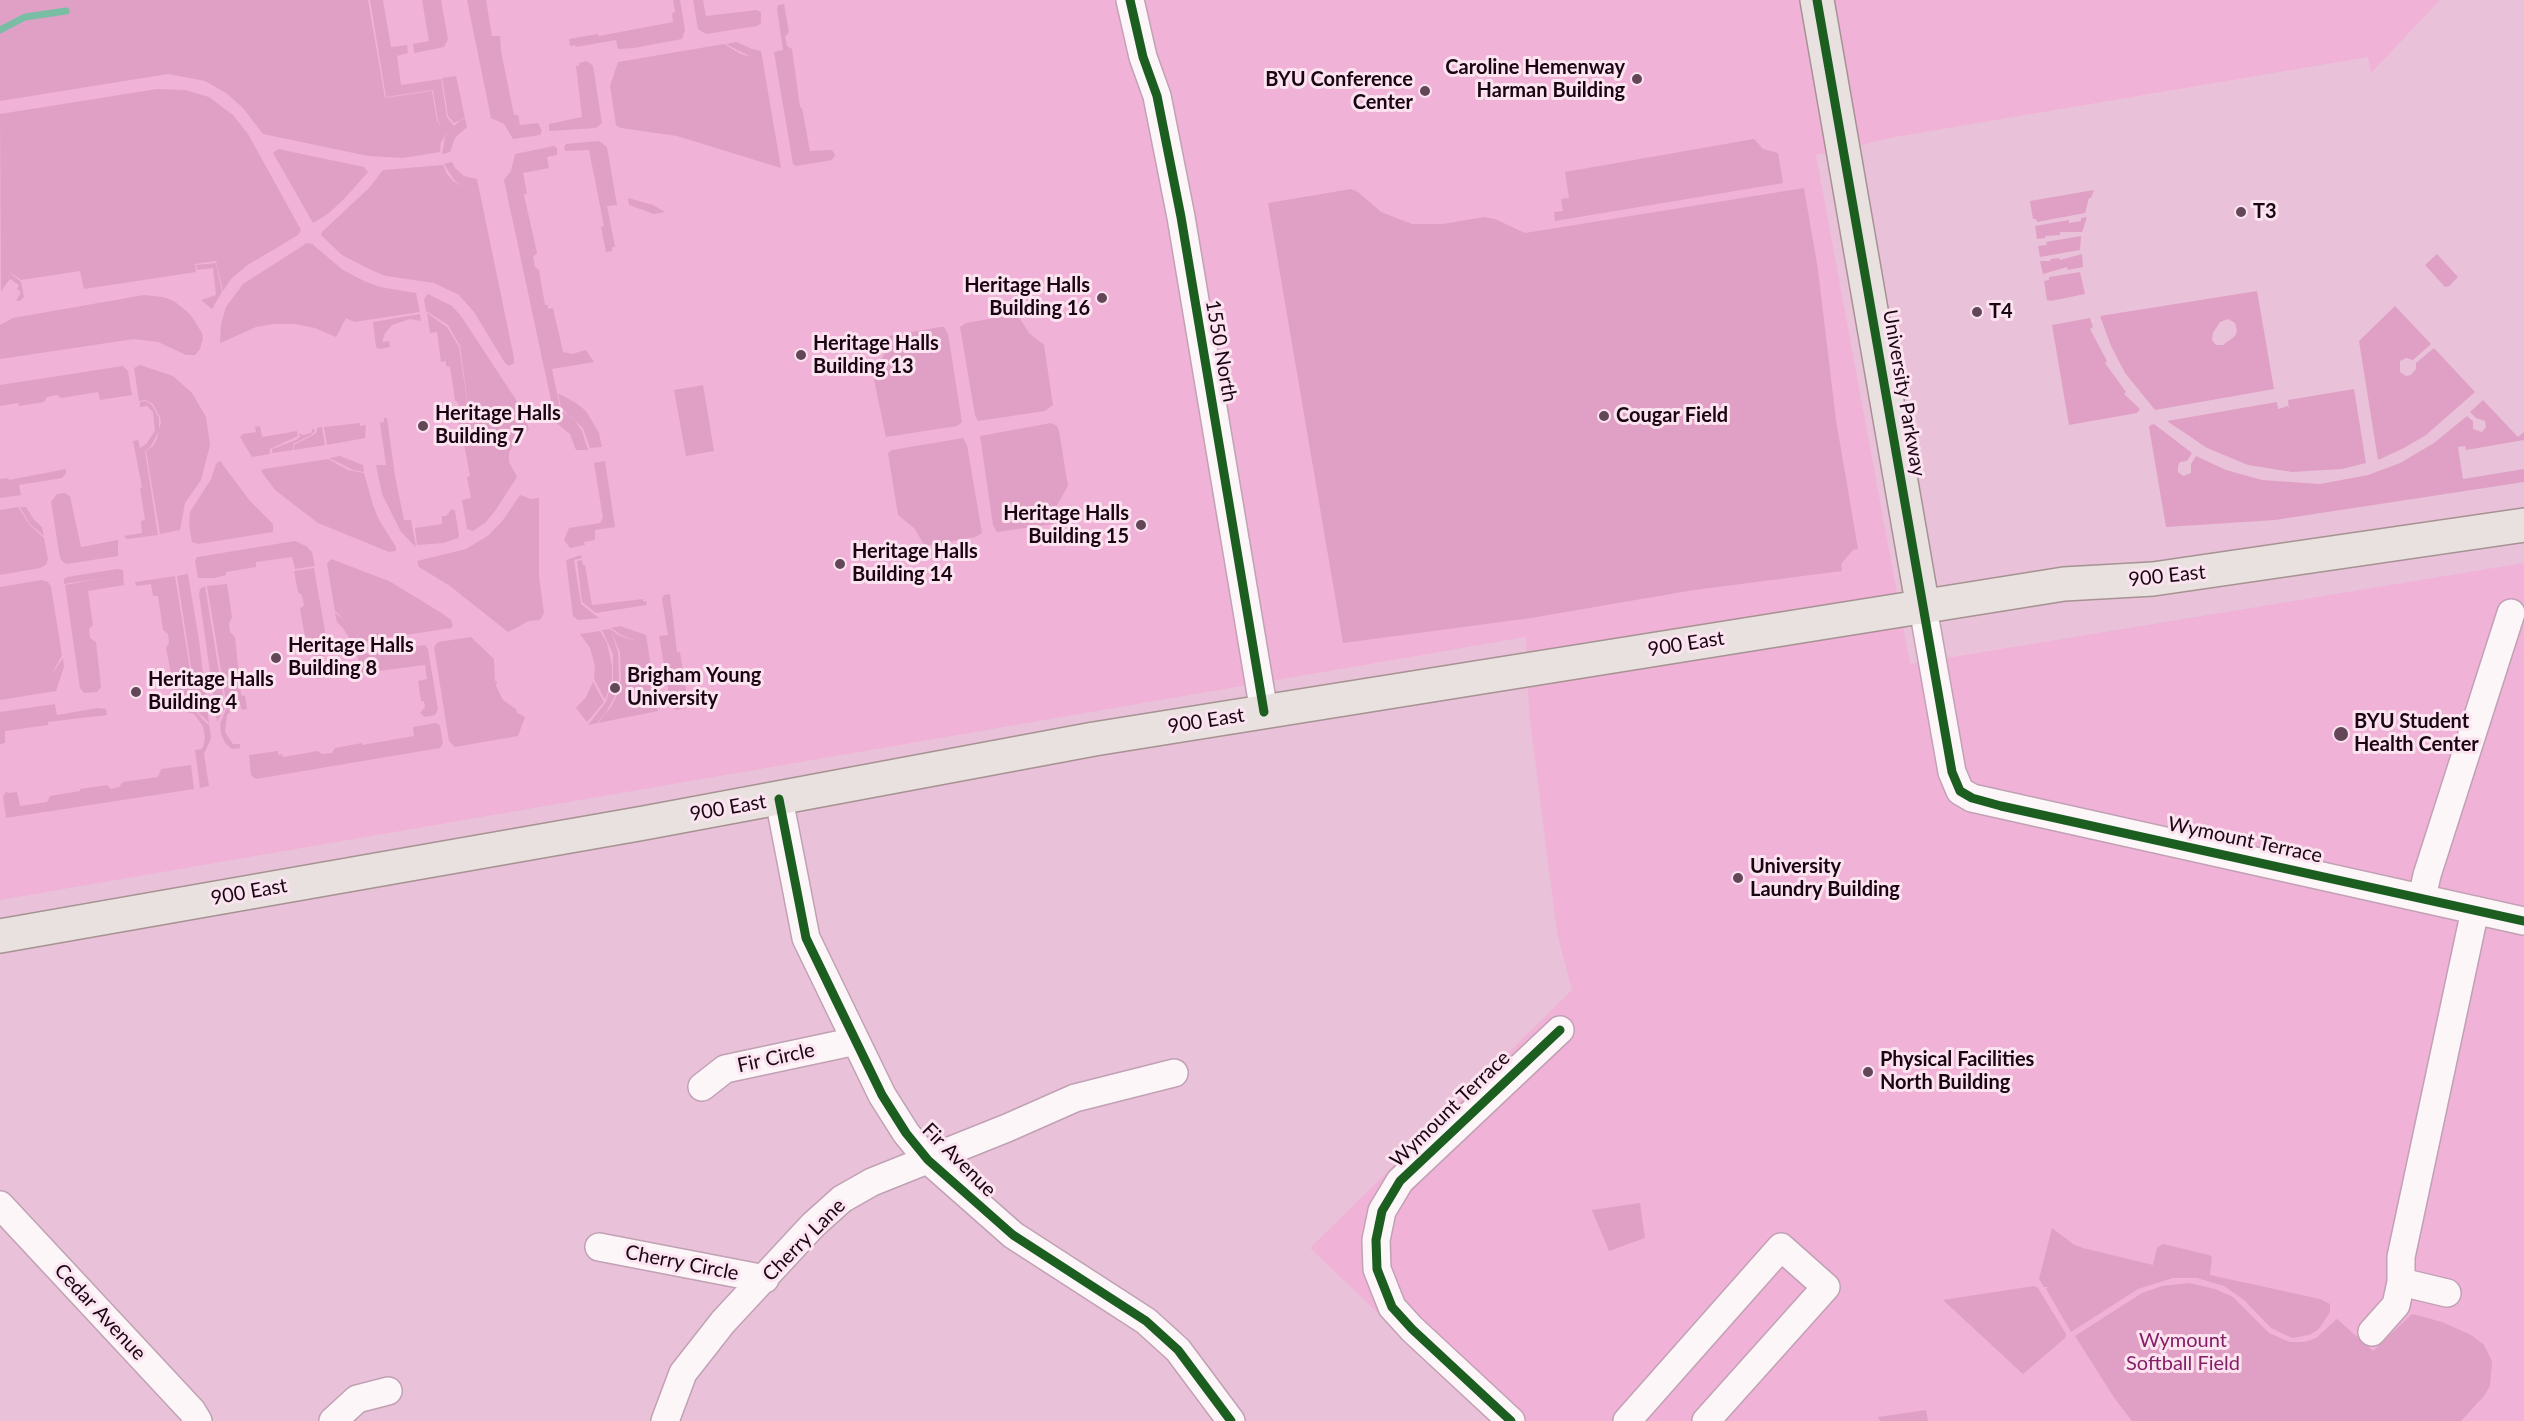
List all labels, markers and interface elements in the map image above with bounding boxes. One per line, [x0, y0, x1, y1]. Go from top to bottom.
place label: Caroline Hemenway Harman Building [1445, 56, 1625, 103]
place label: BYU Conference Center [1265, 68, 1413, 115]
marker: Caroline Hemenway Harman Building [1630, 72, 1644, 86]
marker: BYU Conference Center [1418, 84, 1432, 98]
place label: T3 [2253, 200, 2277, 224]
marker: T3 [2234, 205, 2248, 219]
place label: Heritage Halls Building 16 [964, 274, 1090, 321]
marker: Heritage Halls Building 16 [1095, 291, 1109, 305]
street label: 1550 North [1200, 298, 1242, 404]
place label: T4 [1989, 300, 2013, 324]
marker: T4 [1970, 305, 1984, 319]
street label: University Parkway [1878, 308, 1930, 478]
place label: Heritage Halls Building 13 [813, 332, 939, 379]
marker: Heritage Halls Building 13 [794, 348, 808, 362]
place label: Heritage Halls Building 7 [435, 402, 561, 449]
place label: Cougar Field [1616, 404, 1728, 428]
marker: Cougar Field [1597, 409, 1611, 423]
marker: Heritage Halls Building 7 [416, 419, 430, 433]
place label: Heritage Halls Building 15 [1003, 502, 1129, 549]
marker: Heritage Halls Building 15 [1134, 518, 1148, 532]
place label: Heritage Halls Building 14 [852, 540, 978, 587]
marker: Heritage Halls Building 14 [833, 557, 847, 571]
street label: 900 East [2127, 560, 2207, 592]
street label: 900 East [1646, 626, 1726, 662]
place label: Heritage Halls Building 8 [288, 634, 414, 681]
marker: Heritage Halls Building 8 [269, 651, 283, 665]
place label: Brigham Young University [627, 664, 761, 711]
place label: Heritage Halls Building 4 [148, 668, 274, 715]
marker: Brigham Young University [608, 681, 622, 695]
marker: Heritage Halls Building 4 [129, 685, 143, 699]
street label: 900 East [1166, 703, 1246, 739]
place label: BYU Student Health Center [2354, 710, 2479, 757]
marker: BYU Student Health Center [2332, 725, 2350, 743]
street label: 900 East [688, 789, 768, 827]
street label: Wymount Terrace [2166, 812, 2324, 868]
place label: University Laundry Building [1750, 855, 1900, 902]
marker: University Laundry Building [1731, 871, 1745, 885]
street label: 900 East [209, 873, 289, 911]
street label: Fir Circle [735, 1038, 817, 1078]
street label: Wymount Terrace [1385, 1046, 1515, 1172]
place label: Physical Facilities North Building [1880, 1048, 2034, 1095]
marker: Physical Facilities North Building [1861, 1065, 1875, 1079]
street label: Fir Avenue [917, 1118, 1001, 1202]
street label: Cherry Lane [758, 1194, 850, 1286]
street label: Cherry Circle [623, 1240, 741, 1286]
street label: Cedar Avenue [49, 1259, 151, 1365]
park label: Wymount Softball Field [2126, 1329, 2240, 1376]

